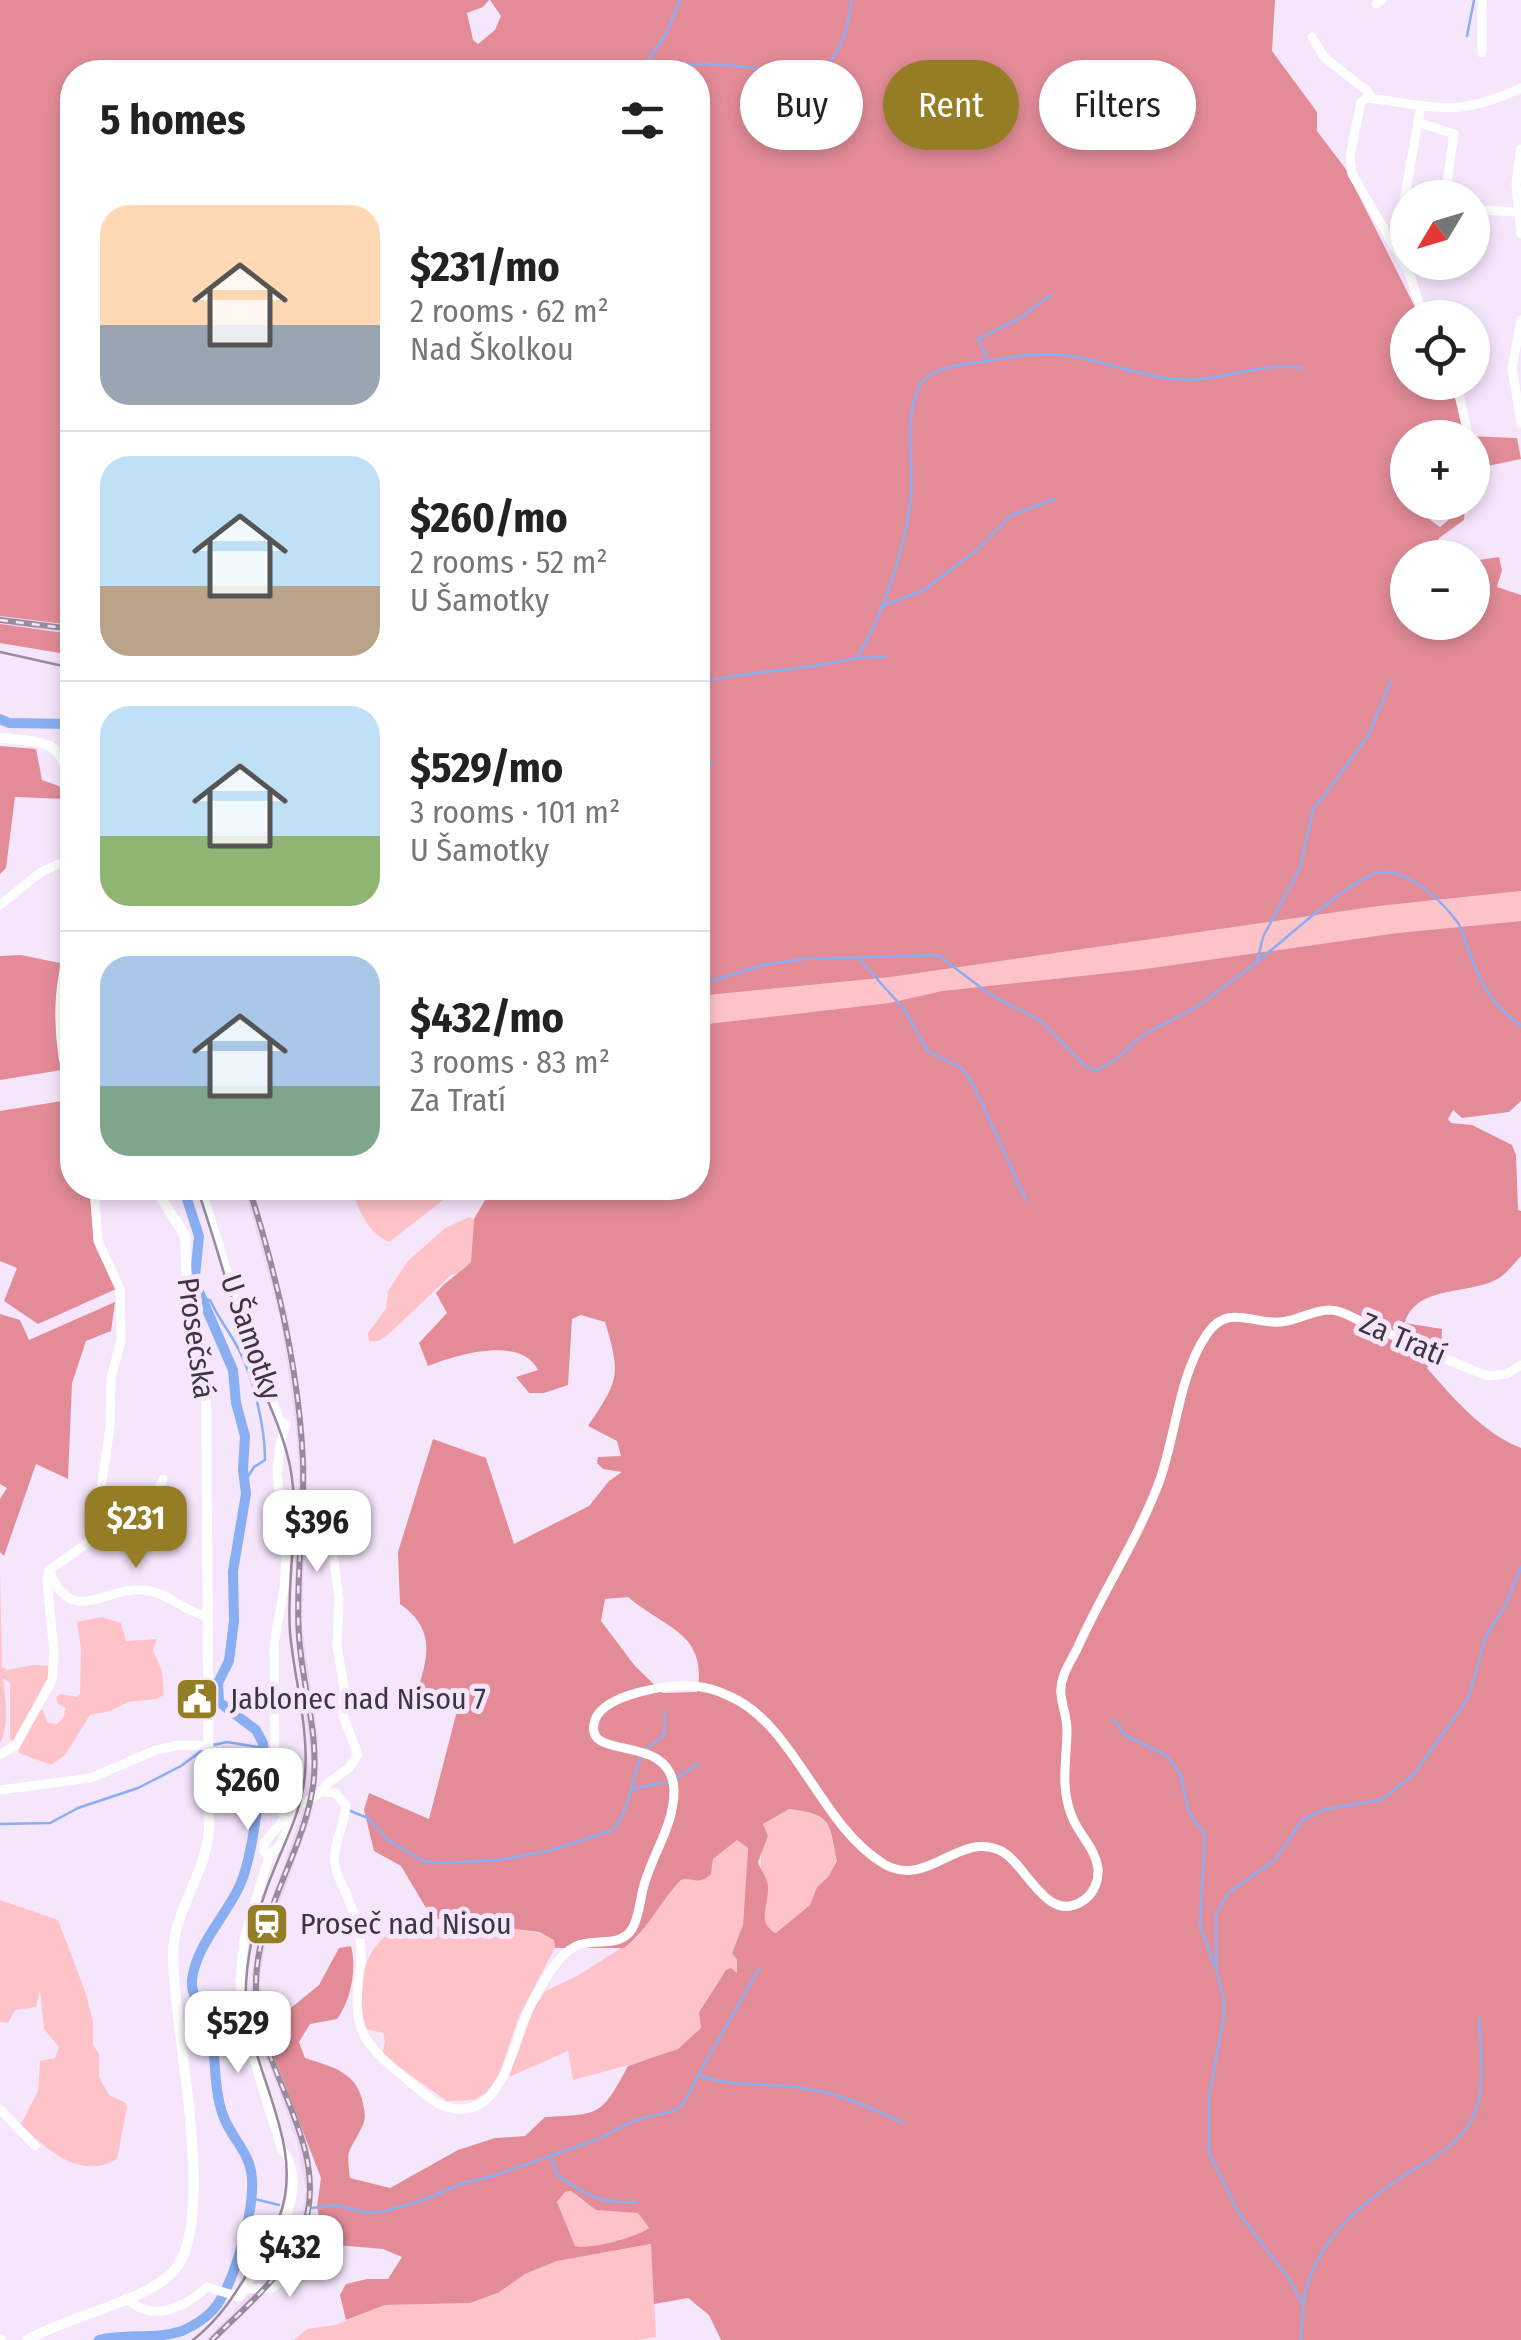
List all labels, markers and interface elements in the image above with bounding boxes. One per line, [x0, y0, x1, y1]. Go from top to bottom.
chip: Buy [740, 60, 863, 150]
chip: Rent [883, 60, 1019, 150]
chip: Filters [1039, 60, 1196, 150]
icon: filters [615, 93, 670, 148]
text: 5 homes [100, 95, 246, 145]
north arrow [1390, 180, 1490, 280]
map controls [1390, 180, 1490, 640]
text: $231/mo [410, 242, 560, 292]
icon: home [180, 245, 300, 365]
text: 2 rooms · 62 m² [410, 292, 609, 330]
button: locate [1390, 300, 1490, 400]
text: Nad Školkou [410, 330, 574, 368]
button: + [1390, 420, 1490, 520]
text: $260/mo [410, 493, 568, 543]
icon: home [180, 496, 300, 616]
button: − [1390, 540, 1490, 640]
text: 2 rooms · 52 m² [410, 543, 608, 581]
text: U Šamotky [410, 581, 549, 619]
text: $529/mo [410, 743, 563, 793]
icon: home [180, 746, 300, 866]
text: 3 rooms · 101 m² [410, 793, 620, 831]
text: U Šamotky [410, 831, 549, 869]
text: $432/mo [410, 993, 564, 1043]
icon: home [180, 996, 300, 1116]
text: 3 rooms · 83 m² [410, 1043, 610, 1081]
text: Za Tratí [410, 1081, 506, 1119]
street label: U Šamotky [213, 1270, 289, 1405]
street label: Prosečská [170, 1275, 222, 1401]
street label: Za Tratí [1355, 1305, 1451, 1373]
pin: $231 [77, 1486, 195, 1571]
pin: $396 [258, 1490, 376, 1575]
text: $231 [107, 1499, 165, 1537]
text: $396 [285, 1503, 349, 1541]
public building icon: Jablonec nad Nisou 7 [174, 1676, 220, 1722]
place label: Jablonec nad Nisou 7 [230, 1681, 486, 1717]
pin: $260 [189, 1748, 307, 1833]
text: $260 [216, 1761, 280, 1799]
station icon: Proseč nad Nisou [244, 1901, 290, 1947]
place label: Proseč nad Nisou [300, 1906, 512, 1942]
pin: $529 [179, 1991, 297, 2076]
text: $529 [207, 2004, 269, 2042]
pin: $432 [231, 2215, 349, 2300]
text: $432 [259, 2228, 321, 2266]

